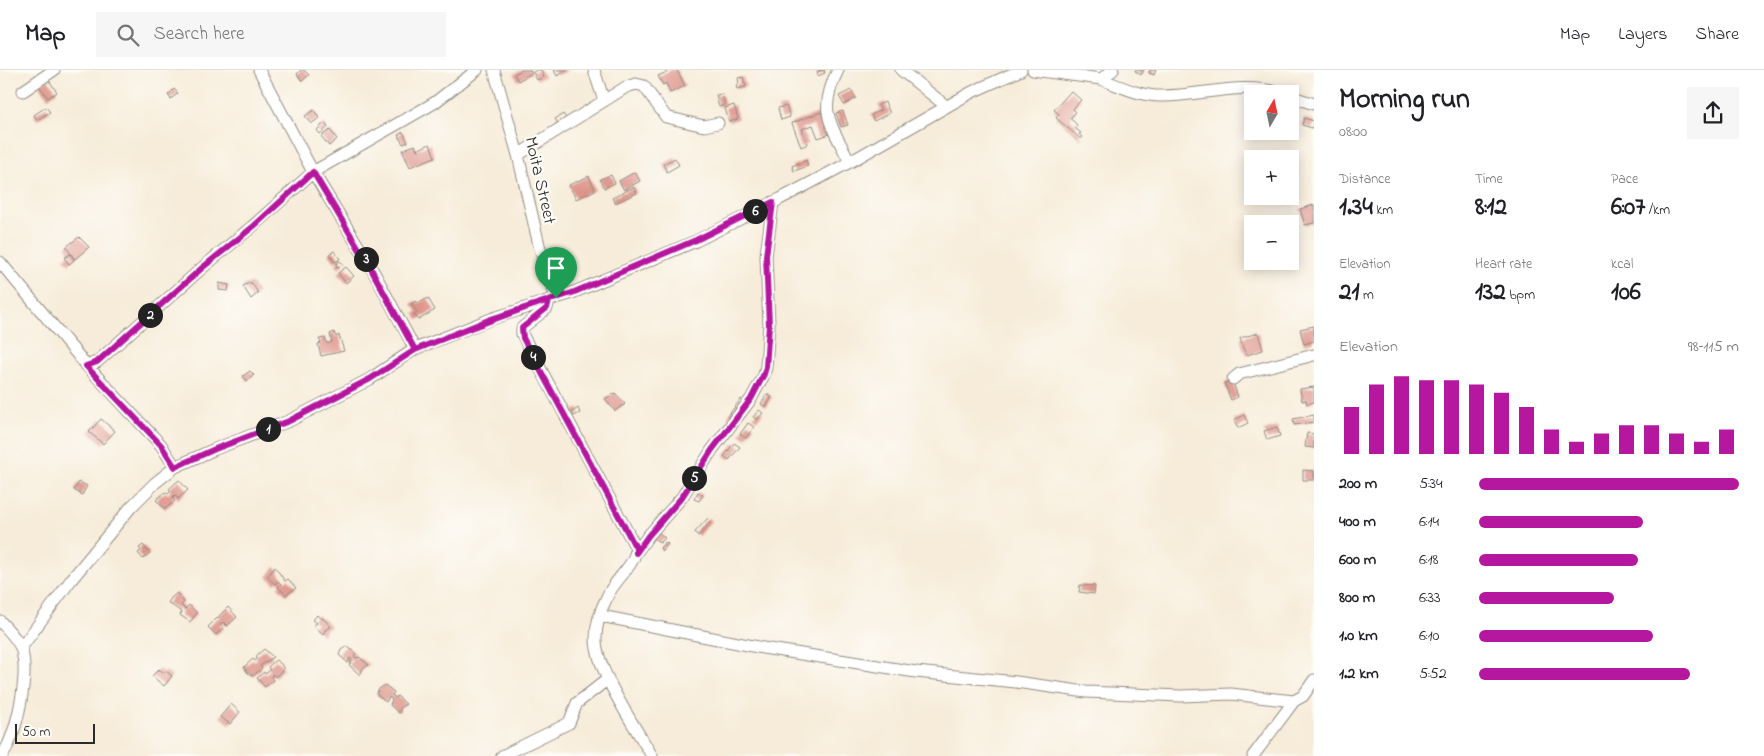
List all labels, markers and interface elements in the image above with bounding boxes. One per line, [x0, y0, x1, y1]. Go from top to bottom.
search box [96, 12, 446, 57]
text: Map [25, 17, 66, 52]
icon: search [114, 21, 142, 49]
text: Search here [154, 21, 245, 48]
text: Map [1560, 22, 1590, 48]
text: Layers [1618, 22, 1668, 48]
text: Share [1696, 22, 1739, 48]
text: Morning run [1339, 80, 1470, 121]
north arrow [1244, 85, 1299, 140]
map controls [1244, 85, 1299, 270]
button: share [1687, 87, 1739, 139]
text: 08:00 [1339, 120, 1367, 144]
street label: Moita Street [516, 134, 562, 227]
button: + [1244, 150, 1299, 205]
text: Distance [1339, 169, 1391, 190]
text: Time [1475, 169, 1503, 190]
text: Pace [1611, 169, 1638, 190]
text: 1.34 [1339, 190, 1373, 226]
text: 8:12 [1475, 190, 1507, 226]
text: 6:07 [1611, 190, 1645, 226]
pin: 6 [742, 198, 768, 224]
text: km [1373, 200, 1393, 221]
text: /km [1645, 200, 1670, 221]
text: 6 [752, 201, 759, 222]
button: − [1244, 215, 1299, 270]
pin: 3 [354, 246, 378, 272]
pin [535, 247, 577, 298]
text: 3 [364, 249, 369, 270]
icon: arrive [542, 254, 570, 282]
text: Elevation [1339, 254, 1390, 275]
text: Heart rate [1475, 254, 1532, 275]
text: kcal [1611, 254, 1633, 275]
text: 21 [1339, 275, 1359, 311]
text: 132 [1475, 275, 1506, 311]
text: 106 [1611, 275, 1641, 311]
text: m [1359, 285, 1374, 306]
text: bpm [1506, 285, 1535, 306]
pin: 2 [138, 302, 162, 328]
text: 2 [147, 305, 154, 326]
text: Elevation [1339, 335, 1398, 359]
text: 98–115 m [1688, 335, 1739, 359]
pin: 4 [520, 344, 546, 370]
text: 4 [531, 347, 536, 368]
pin: 1 [256, 416, 280, 442]
text: 1 [266, 419, 271, 440]
pin: 5 [682, 466, 706, 490]
text: 5 [690, 468, 699, 489]
text: 200 m [1339, 472, 1377, 496]
text: 5:34 [1419, 472, 1443, 496]
text: 400 m [1339, 510, 1376, 534]
text: 6:14 [1419, 510, 1439, 534]
text: 600 m [1339, 548, 1376, 572]
text: 6:18 [1419, 548, 1439, 572]
text: 800 m [1339, 586, 1375, 610]
text: 6:33 [1419, 586, 1441, 610]
text: 1.0 km [1339, 624, 1378, 648]
text: 6:10 [1419, 624, 1439, 648]
text: 1.2 km [1339, 662, 1379, 686]
text: 5:52 [1419, 662, 1447, 686]
scale bar [15, 721, 95, 744]
text: 50 m [22, 722, 50, 743]

